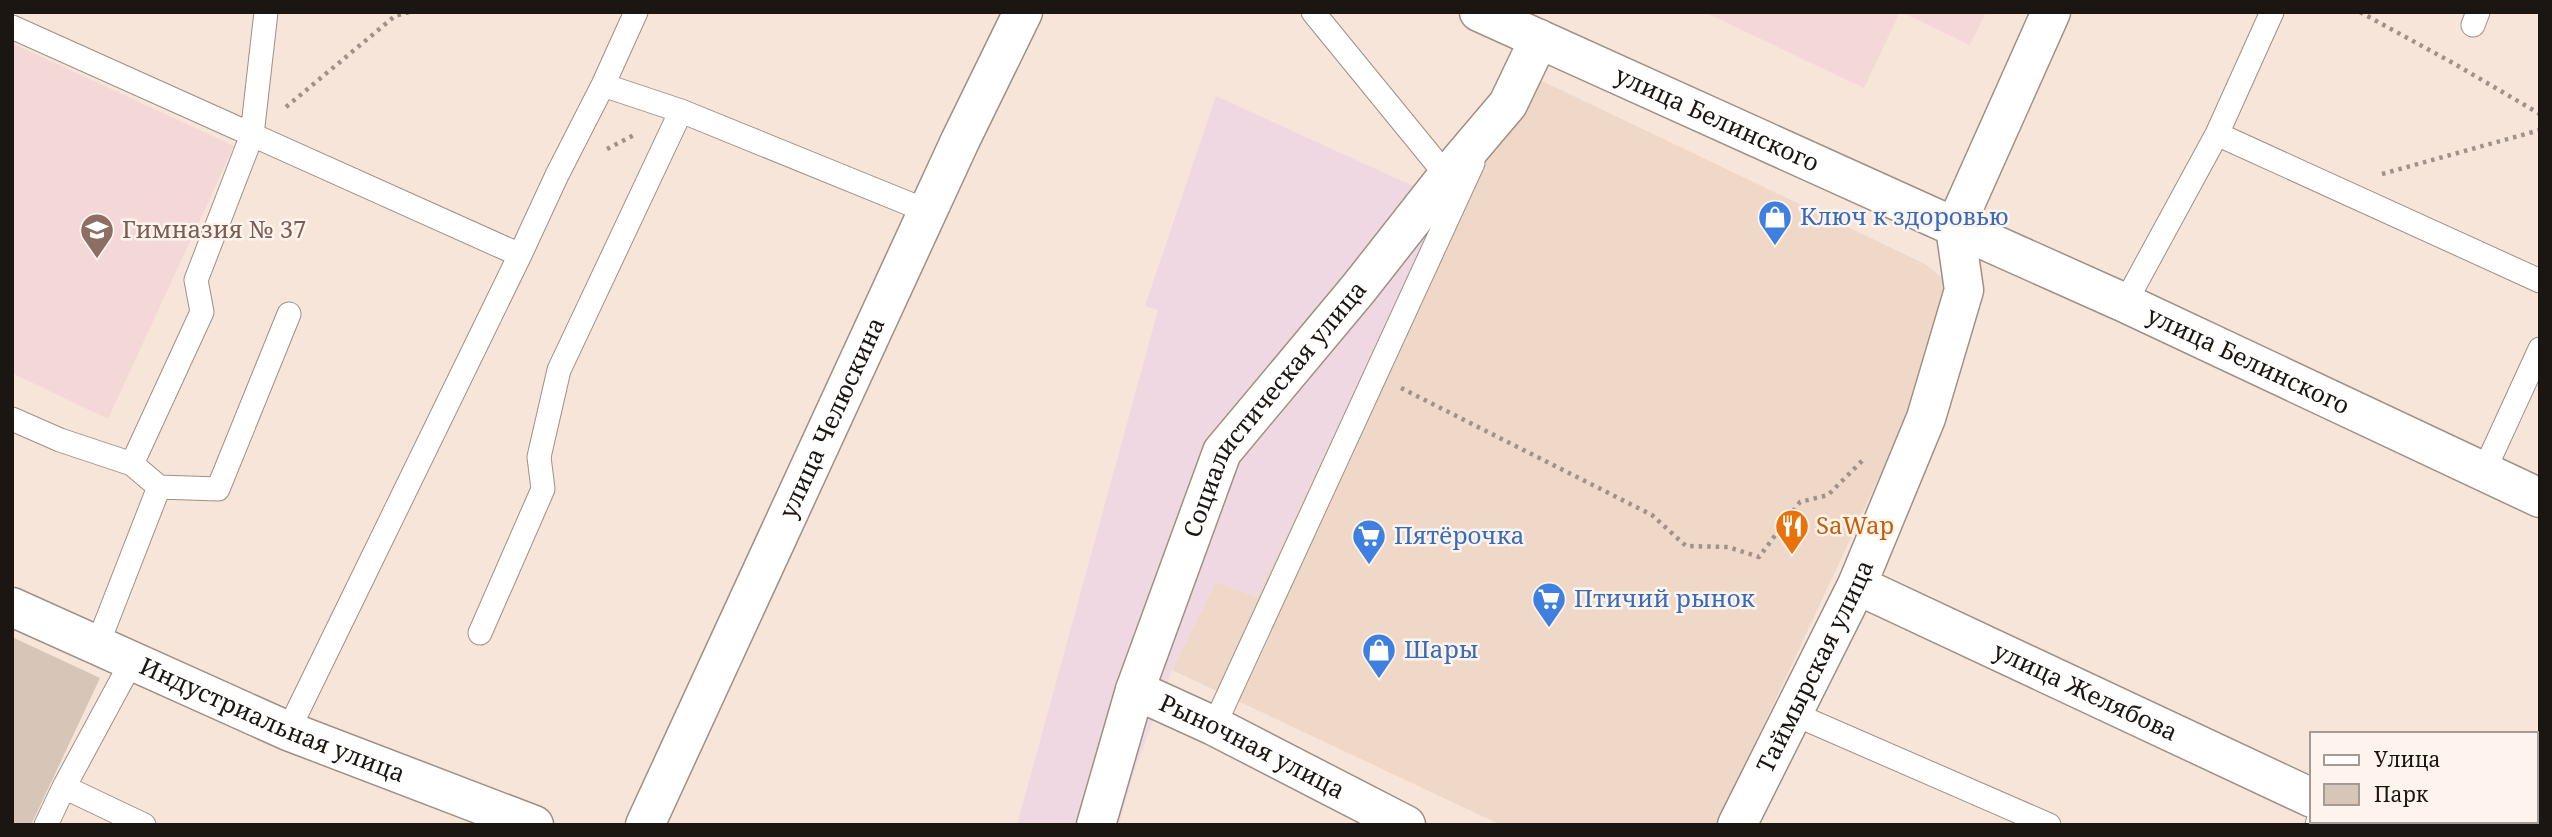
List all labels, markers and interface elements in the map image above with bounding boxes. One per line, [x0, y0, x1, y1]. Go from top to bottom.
street label: улица Белинского [1610, 58, 1825, 179]
shop icon: Ключ к здоровью [1756, 198, 1794, 247]
place label: Ключ к здоровью [1800, 199, 2009, 232]
school or university icon: Гимназия № 37 [78, 211, 116, 260]
place label: Гимназия № 37 [122, 212, 307, 245]
street label: Социалистическая улица [1174, 273, 1373, 542]
street label: улица Белинского [2142, 298, 2355, 421]
street label: улица Челюскина [770, 312, 892, 523]
restaurant icon: SaWap [1773, 507, 1811, 556]
place label: SaWap [1816, 508, 1894, 541]
supermarket icon: Пятёрочка [1350, 517, 1388, 566]
place label: Пятёрочка [1394, 518, 1524, 551]
street label: Таймырская улица [1748, 555, 1881, 778]
supermarket icon: Птичий рынок [1530, 580, 1568, 629]
place label: Птичий рынок [1574, 581, 1756, 614]
shop icon: Шары [1360, 631, 1398, 680]
place label: Шары [1404, 632, 1478, 665]
street label: улица Желябова [1988, 633, 2183, 748]
street label: Индустриальная улица [135, 649, 410, 789]
street label: Рыночная улица [1155, 685, 1351, 806]
legend [2310, 732, 2538, 823]
text: Улица [2374, 745, 2441, 773]
text: Парк [2374, 780, 2429, 808]

